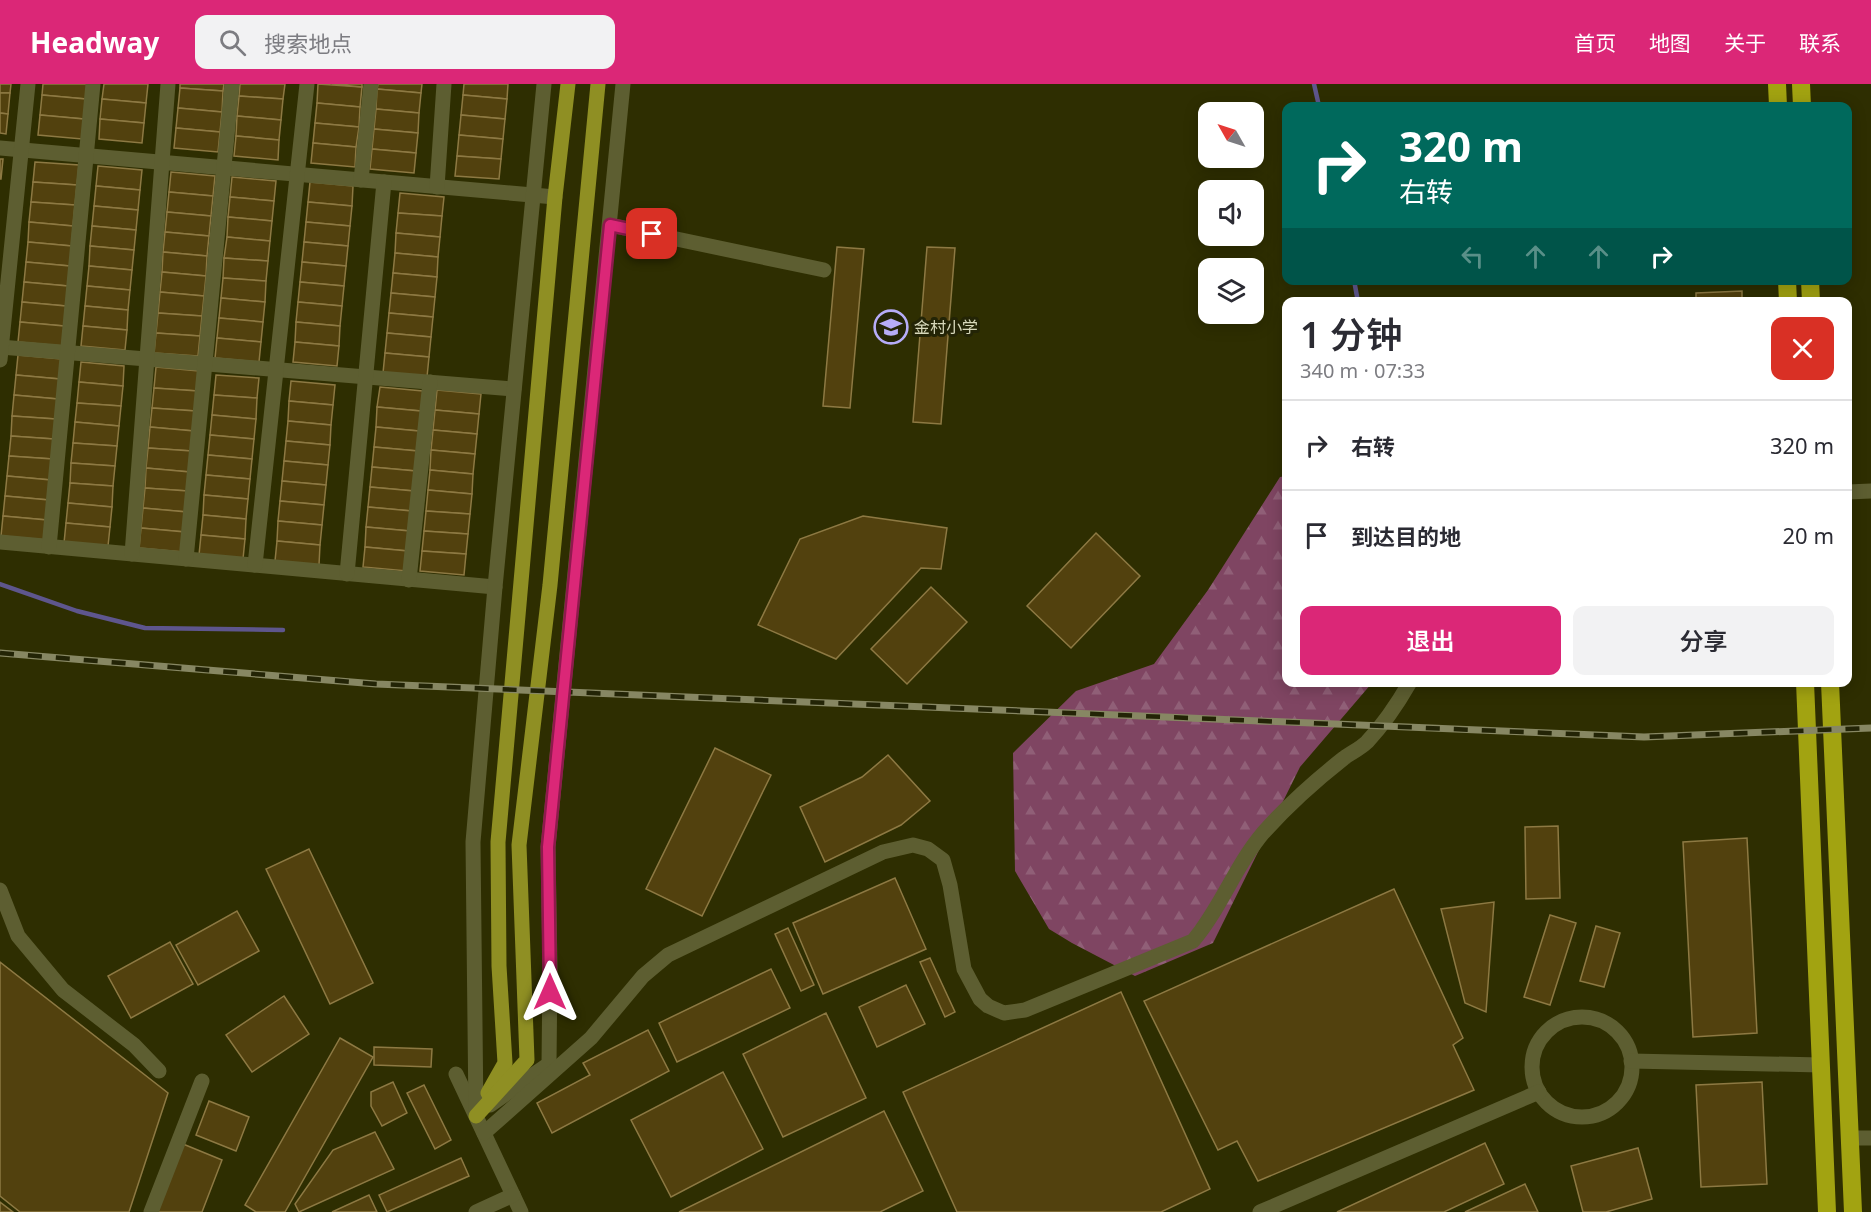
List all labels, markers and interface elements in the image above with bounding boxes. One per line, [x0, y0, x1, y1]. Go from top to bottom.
search box [195, 15, 615, 69]
text: Headway [30, 23, 159, 61]
icon: search [216, 26, 249, 59]
text: 搜索地点 [264, 28, 352, 58]
text: 首页 [1574, 29, 1616, 57]
text: 地图 [1649, 29, 1691, 57]
text: 关于 [1724, 29, 1766, 57]
text: 联系 [1799, 29, 1841, 57]
north arrow [1198, 102, 1264, 168]
map controls [1198, 102, 1264, 324]
text: 320 m [1399, 117, 1523, 174]
icon: right [1300, 126, 1378, 204]
text: 右转 [1399, 173, 1453, 210]
button: sound [1198, 180, 1264, 246]
pin [626, 208, 677, 259]
icon: arrive [635, 217, 668, 250]
icon: left [1456, 240, 1489, 273]
icon: ahead [1519, 240, 1552, 273]
icon: ahead [1582, 240, 1615, 273]
icon: right [1645, 240, 1678, 273]
button: layers [1198, 258, 1264, 324]
school or university icon: 金村小学 [873, 309, 909, 345]
text: 1 分钟 [1300, 310, 1402, 359]
place label: 金村小学 [914, 316, 978, 338]
button: close [1771, 317, 1834, 380]
text: 340 m · 07:33 [1300, 357, 1425, 384]
icon: right [1300, 429, 1333, 462]
text: 320 m [1770, 430, 1834, 460]
text: 右转 [1351, 431, 1395, 461]
icon: arrive [1300, 519, 1333, 552]
text: 20 m [1783, 520, 1834, 550]
text: 到达目的地 [1351, 521, 1461, 551]
button: 退出 [1300, 606, 1561, 675]
button: 分享 [1573, 606, 1834, 675]
position arrow [518, 960, 582, 1024]

